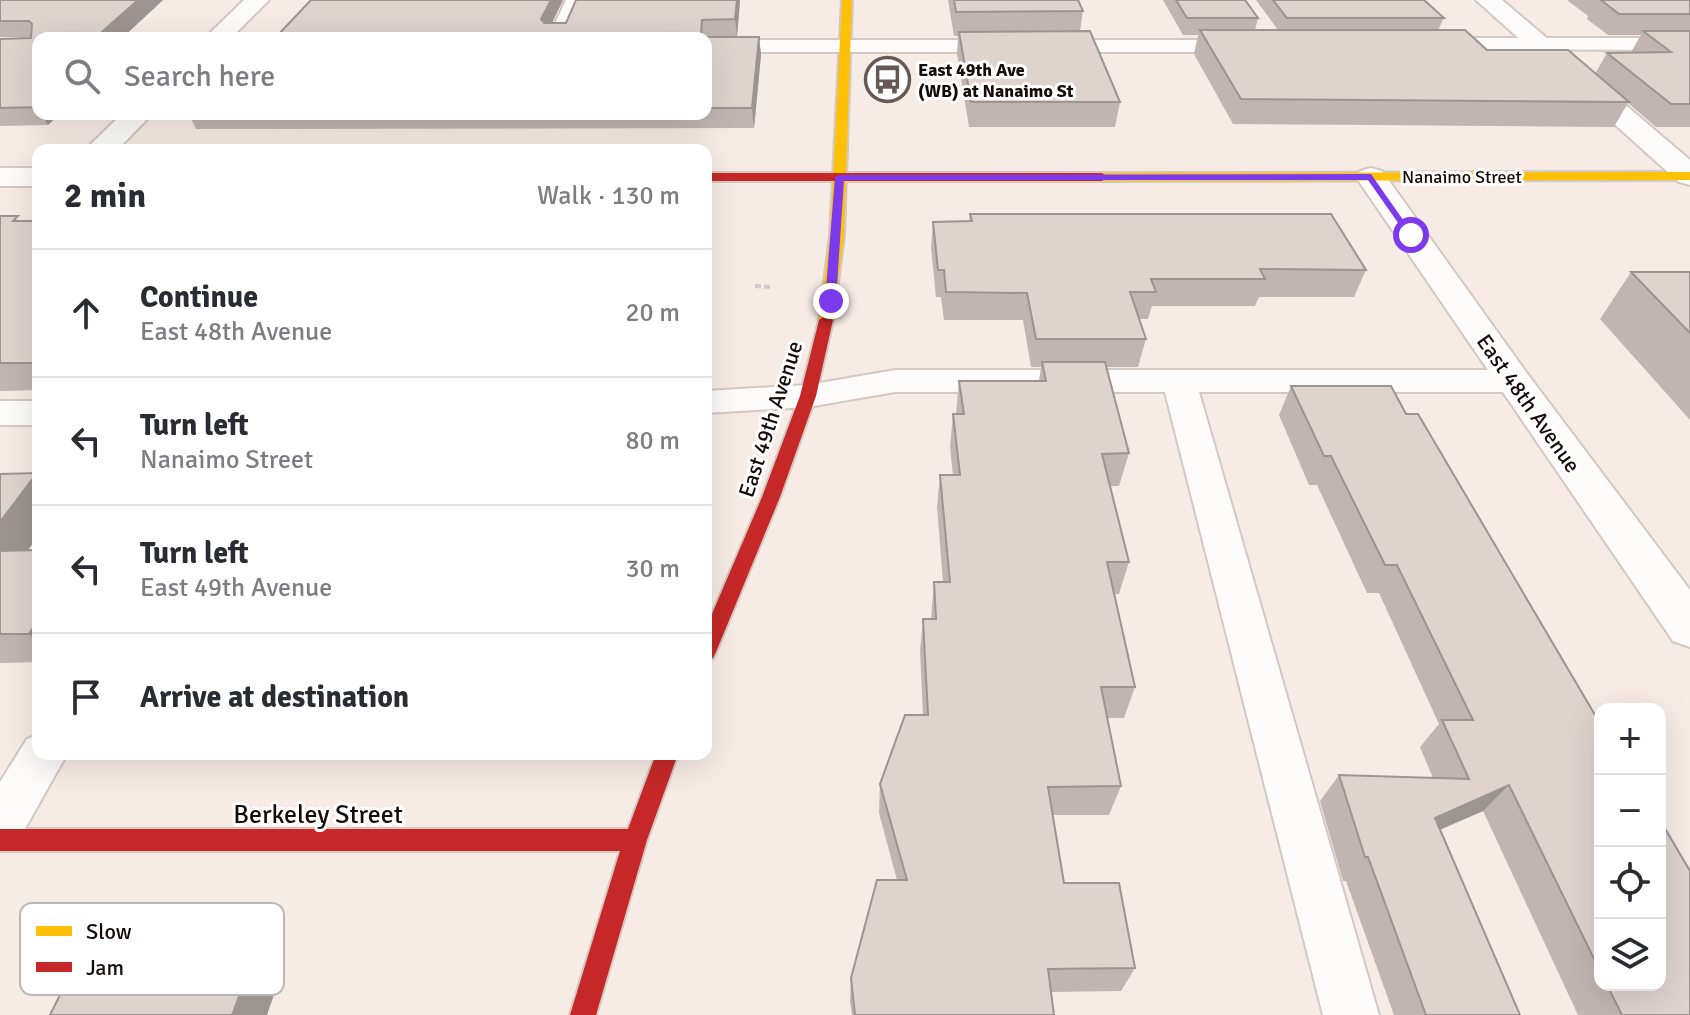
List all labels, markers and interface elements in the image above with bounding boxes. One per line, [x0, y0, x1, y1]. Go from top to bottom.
search box [32, 32, 712, 120]
icon: search [60, 54, 104, 98]
bus stop icon: East 49th Ave (WB) at Nanaimo St [863, 56, 911, 104]
text: Search here [124, 58, 275, 95]
place label: East 49th Ave (WB) at Nanaimo St [918, 59, 1074, 102]
street label: Nanaimo Street [1402, 166, 1522, 188]
text: 2 min [64, 175, 146, 217]
text: Walk · 130 m [537, 180, 680, 212]
route start [1393, 217, 1429, 253]
text: Continue [140, 279, 258, 316]
route end [813, 283, 849, 319]
icon: ahead [64, 291, 108, 335]
text: 20 m [625, 297, 680, 329]
text: East 48th Avenue [140, 316, 332, 348]
street label: East 48th Avenue [1471, 329, 1586, 478]
street label: East 49th Avenue [732, 338, 808, 501]
text: Turn left [140, 407, 249, 444]
icon: left [64, 419, 108, 463]
text: 80 m [625, 425, 680, 457]
text: Nanaimo Street [140, 444, 313, 476]
text: Turn left [140, 535, 249, 572]
icon: left [64, 547, 108, 591]
text: 30 m [625, 553, 680, 585]
text: East 49th Avenue [140, 572, 332, 604]
icon: arrive [64, 675, 108, 719]
text: Arrive at destination [140, 679, 409, 716]
map controls [1594, 703, 1666, 991]
button: + [1594, 703, 1666, 775]
button: − [1594, 775, 1666, 847]
street label: Berkeley Street [233, 799, 403, 831]
button: locate [1594, 847, 1666, 919]
legend [20, 903, 284, 995]
text: Slow [86, 918, 132, 945]
button: layers [1594, 919, 1666, 991]
text: Jam [86, 954, 124, 981]

